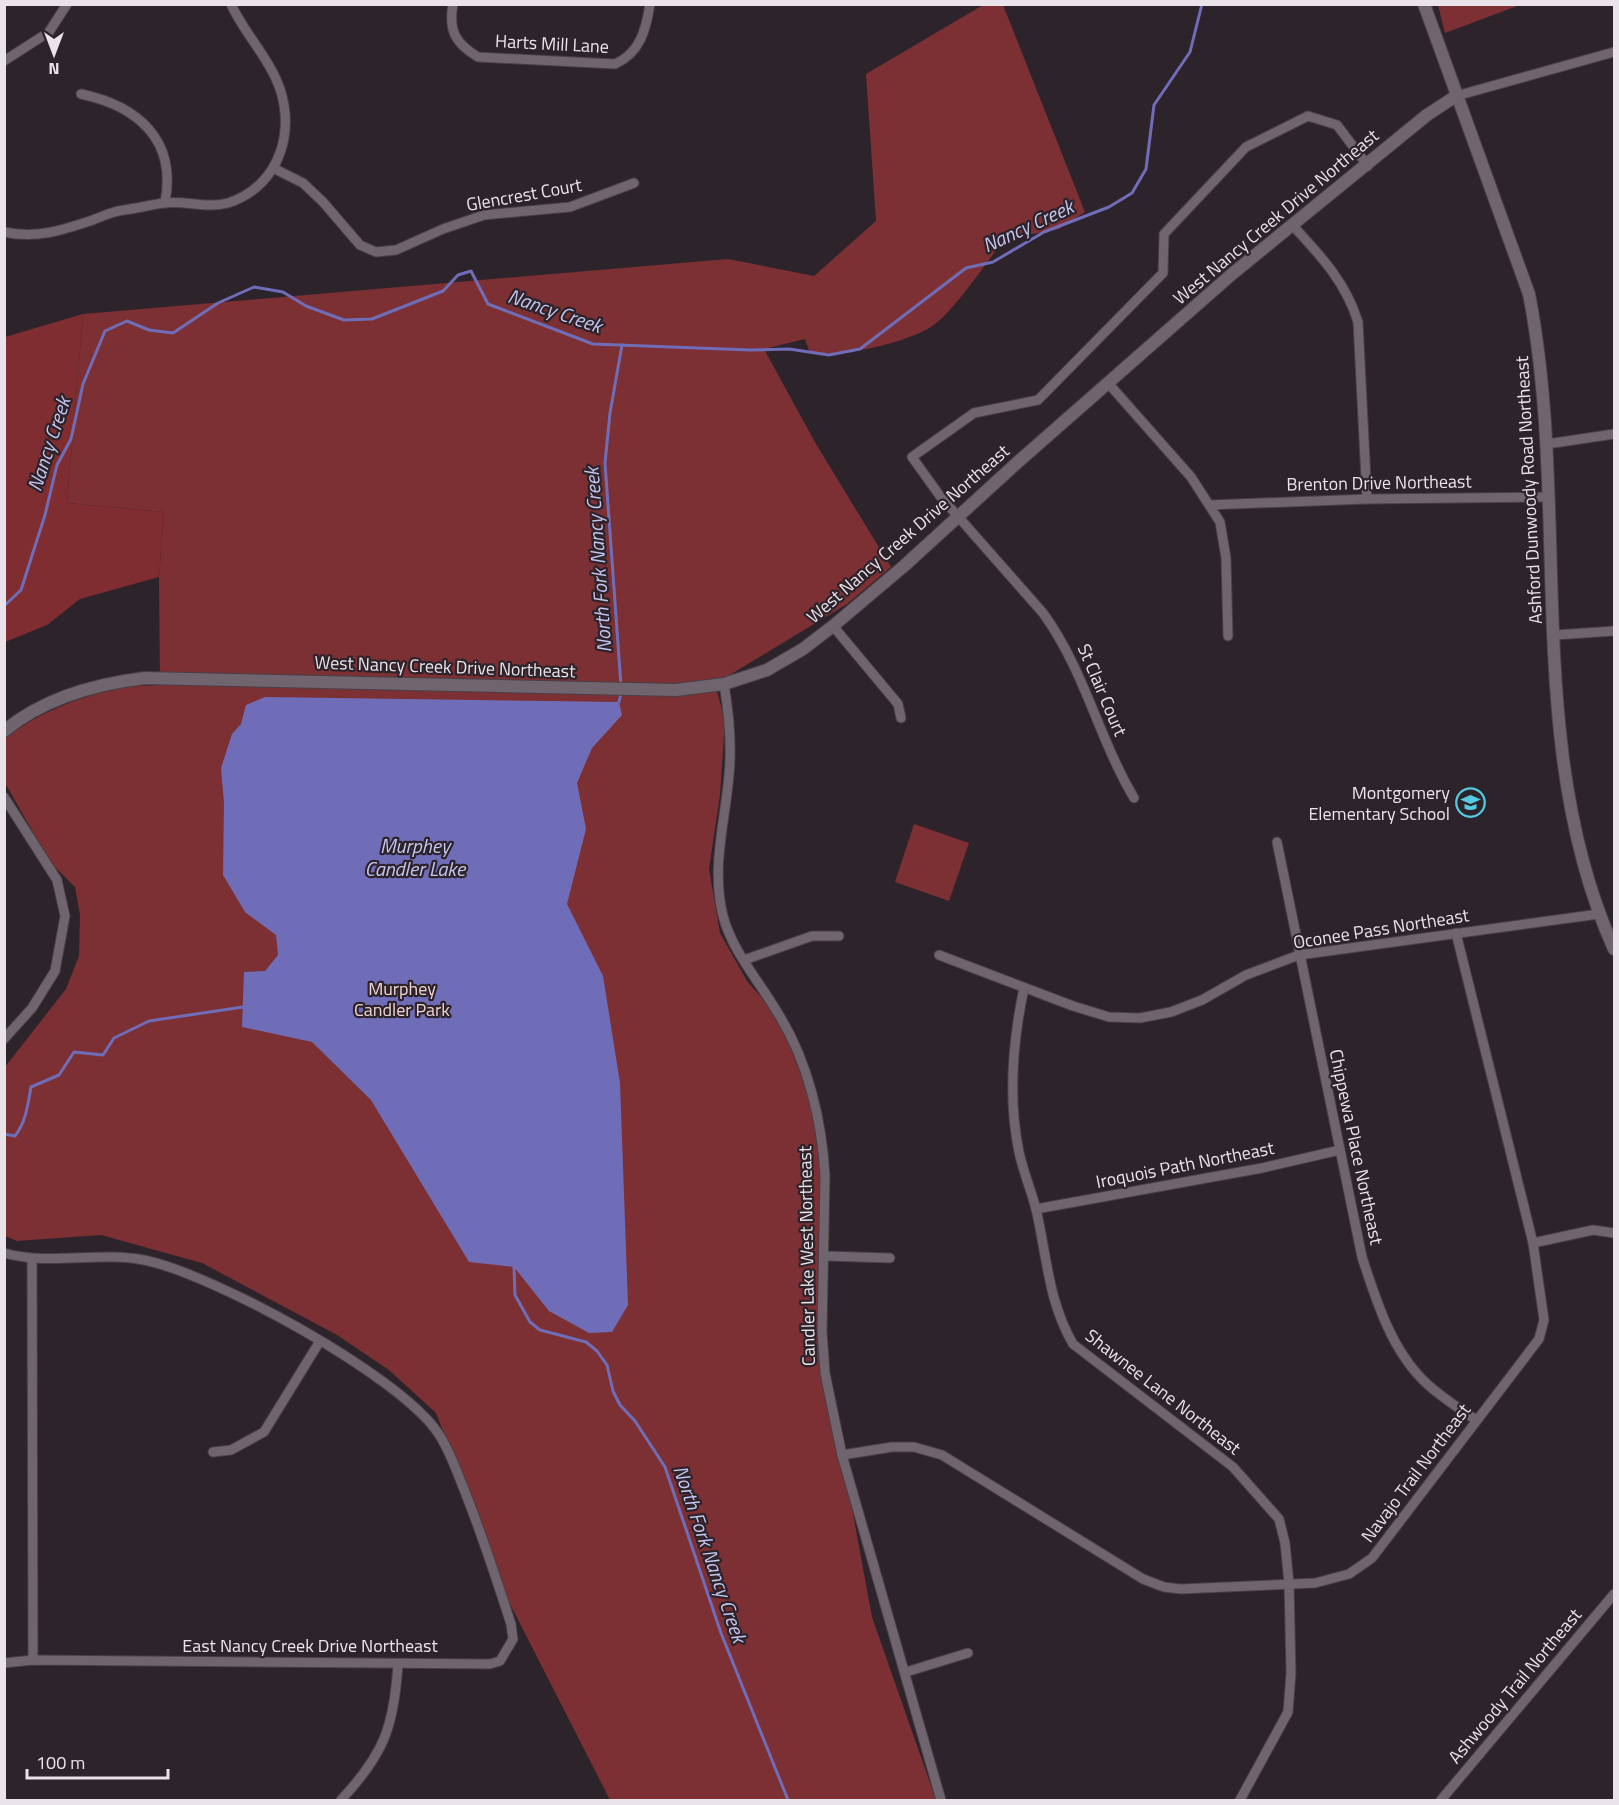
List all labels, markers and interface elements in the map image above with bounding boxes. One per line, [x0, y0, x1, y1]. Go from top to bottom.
north arrow [24, 24, 84, 84]
street label: Harts Mill Lane [495, 27, 610, 60]
text: N [48, 57, 60, 81]
street label: West Nancy Creek Drive Northeast [1167, 122, 1385, 311]
street label: Glencrest Court [464, 171, 584, 218]
water label: Nancy Creek [977, 190, 1080, 260]
water label: Nancy Creek [504, 280, 608, 342]
street label: Ashford Dunwoody Road Northeast [1508, 355, 1549, 625]
water label: Nancy Creek [19, 391, 79, 495]
street label: West Nancy Creek Drive Northeast [800, 437, 1016, 629]
water label: North Fork Nancy Creek [575, 464, 619, 654]
street label: Brenton Drive Northeast [1286, 467, 1472, 498]
street label: St Clair Court [1071, 639, 1134, 741]
street label: West Nancy Creek Drive Northeast [314, 648, 577, 685]
place label: Montgomery Elementary School [1308, 779, 1450, 827]
school or university icon: Montgomery Elementary School [1455, 787, 1487, 819]
water label: Murphey Candler Lake [365, 830, 467, 884]
street label: Oconee Pass Northeast [1291, 901, 1472, 956]
park label: Murphey Candler Park [354, 975, 450, 1023]
street label: Chippewa Place Northeast [1323, 1047, 1391, 1248]
street label: Iroquois Path Northeast [1094, 1134, 1277, 1195]
street label: Candler Lake West Northeast [791, 1145, 822, 1366]
street label: Shawnee Lane Northeast [1080, 1322, 1247, 1461]
street label: Navajo Trail Northeast [1354, 1397, 1477, 1548]
water label: North Fork Nancy Creek [666, 1461, 756, 1649]
street label: Ashwoody Trail Northeast [1442, 1602, 1588, 1769]
street label: East Nancy Creek Drive Northeast [182, 1632, 438, 1659]
scale bar [27, 1742, 168, 1780]
text: 100 m [36, 1749, 85, 1776]

